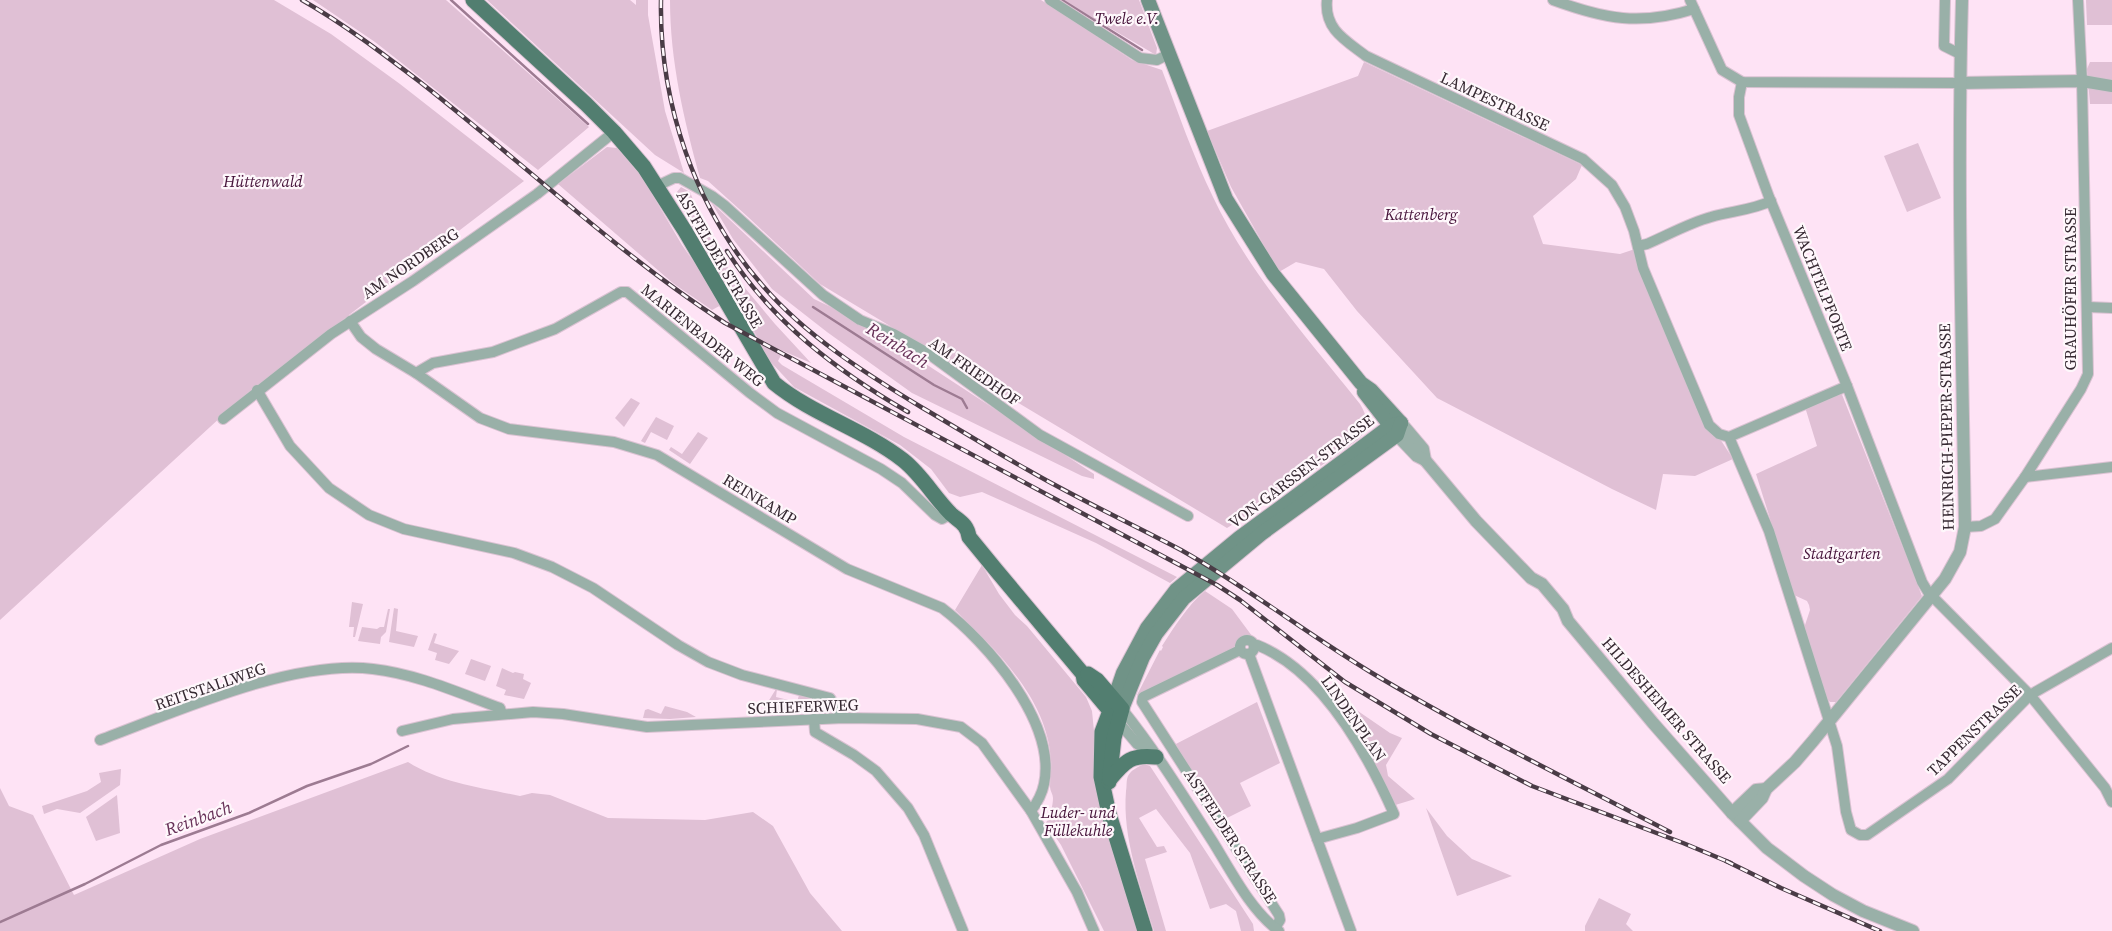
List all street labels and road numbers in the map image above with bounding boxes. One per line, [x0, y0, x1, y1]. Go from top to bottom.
street label: LAMPESTRASSE [1437, 66, 1553, 136]
street label: ASTFELDER STRASSE [672, 186, 769, 332]
street label: GRAUHÖFER STRASSE [2059, 207, 2081, 370]
street label: AM NORDBERG [357, 222, 463, 304]
street label: WACHTELPFORTE [1788, 222, 1858, 354]
street label: MARIENBADER WEG [637, 278, 769, 392]
street label: HEINRICH-PIEPER-STRASSE [1933, 323, 1959, 531]
street label: AM FRIEDHOF [925, 331, 1025, 411]
street label: VON-GARSSEN-STRASSE [1224, 409, 1378, 533]
street label: REINKAMP [719, 468, 802, 530]
street label: HILDESHEIMER STRASSE [1597, 632, 1737, 788]
street label: REITSTALLWEG [152, 657, 268, 715]
street label: LINDENPLAN [1316, 671, 1392, 765]
street label: TAPPENSTRASSE [1922, 679, 2026, 781]
street label: SCHIEFERWEG [747, 693, 859, 719]
street label: ASTFELDER STRASSE [1179, 765, 1283, 908]

